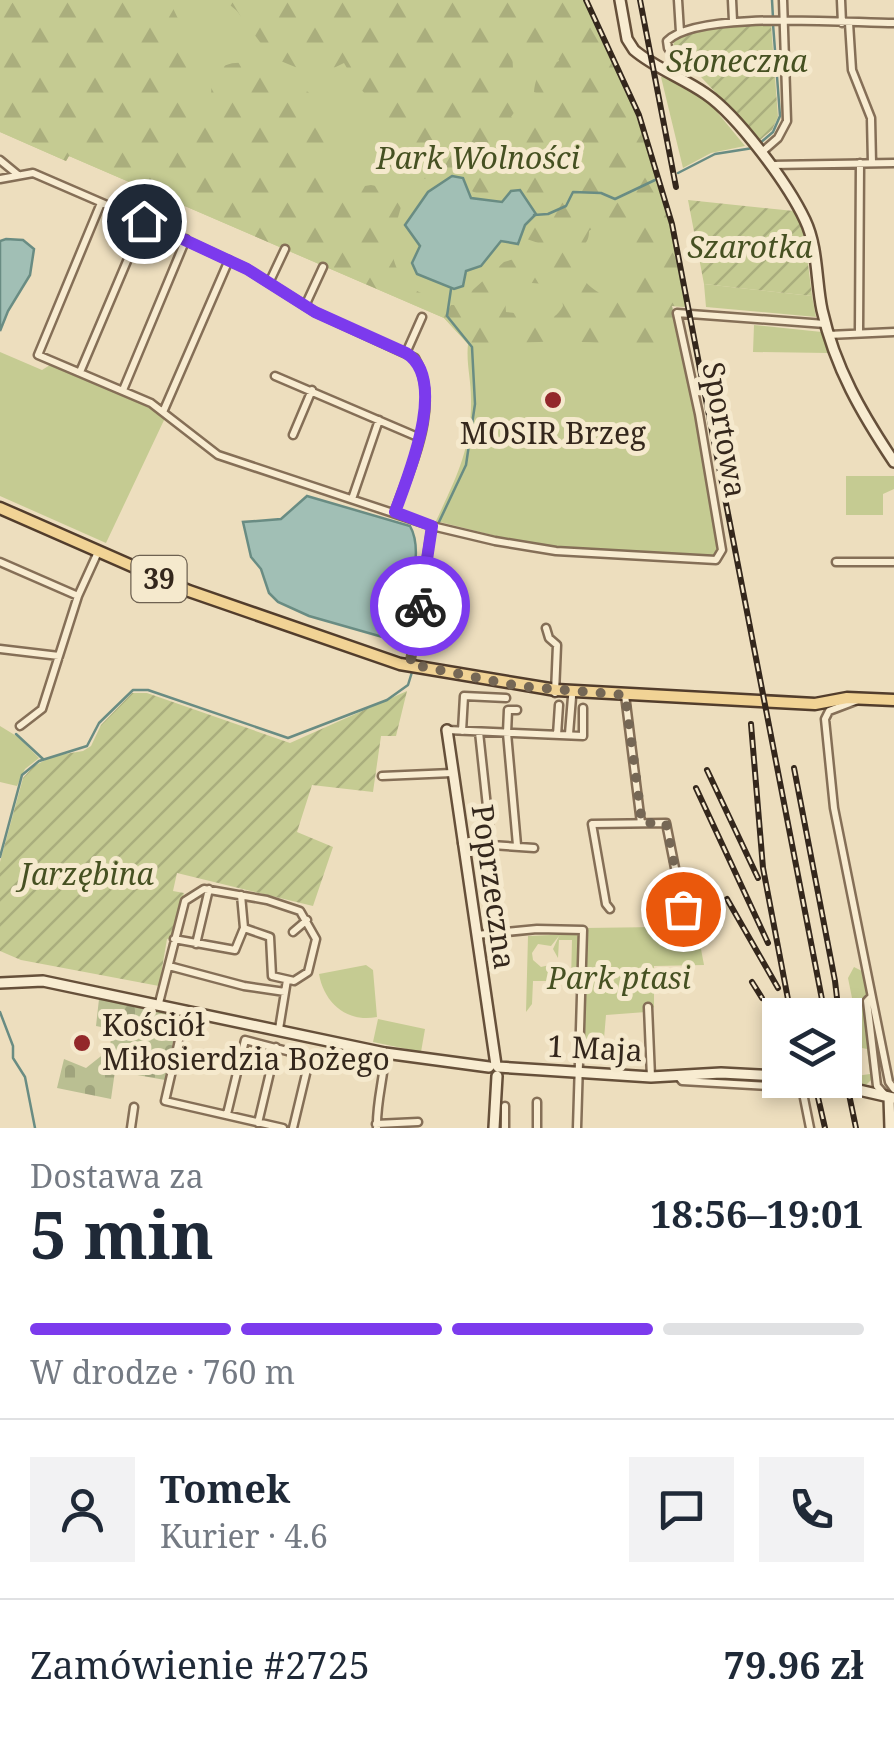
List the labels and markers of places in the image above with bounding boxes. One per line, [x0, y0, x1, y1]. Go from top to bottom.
pin [102, 179, 187, 264]
marker: MOSIR Brzeg [542, 389, 564, 411]
place label: MOSIR Brzeg [460, 412, 646, 453]
pin [641, 867, 726, 952]
place label: Kościół Miłosierdzia Bożego [102, 1004, 390, 1079]
marker: Kościół Miłosierdzia Bożego [71, 1032, 93, 1054]

